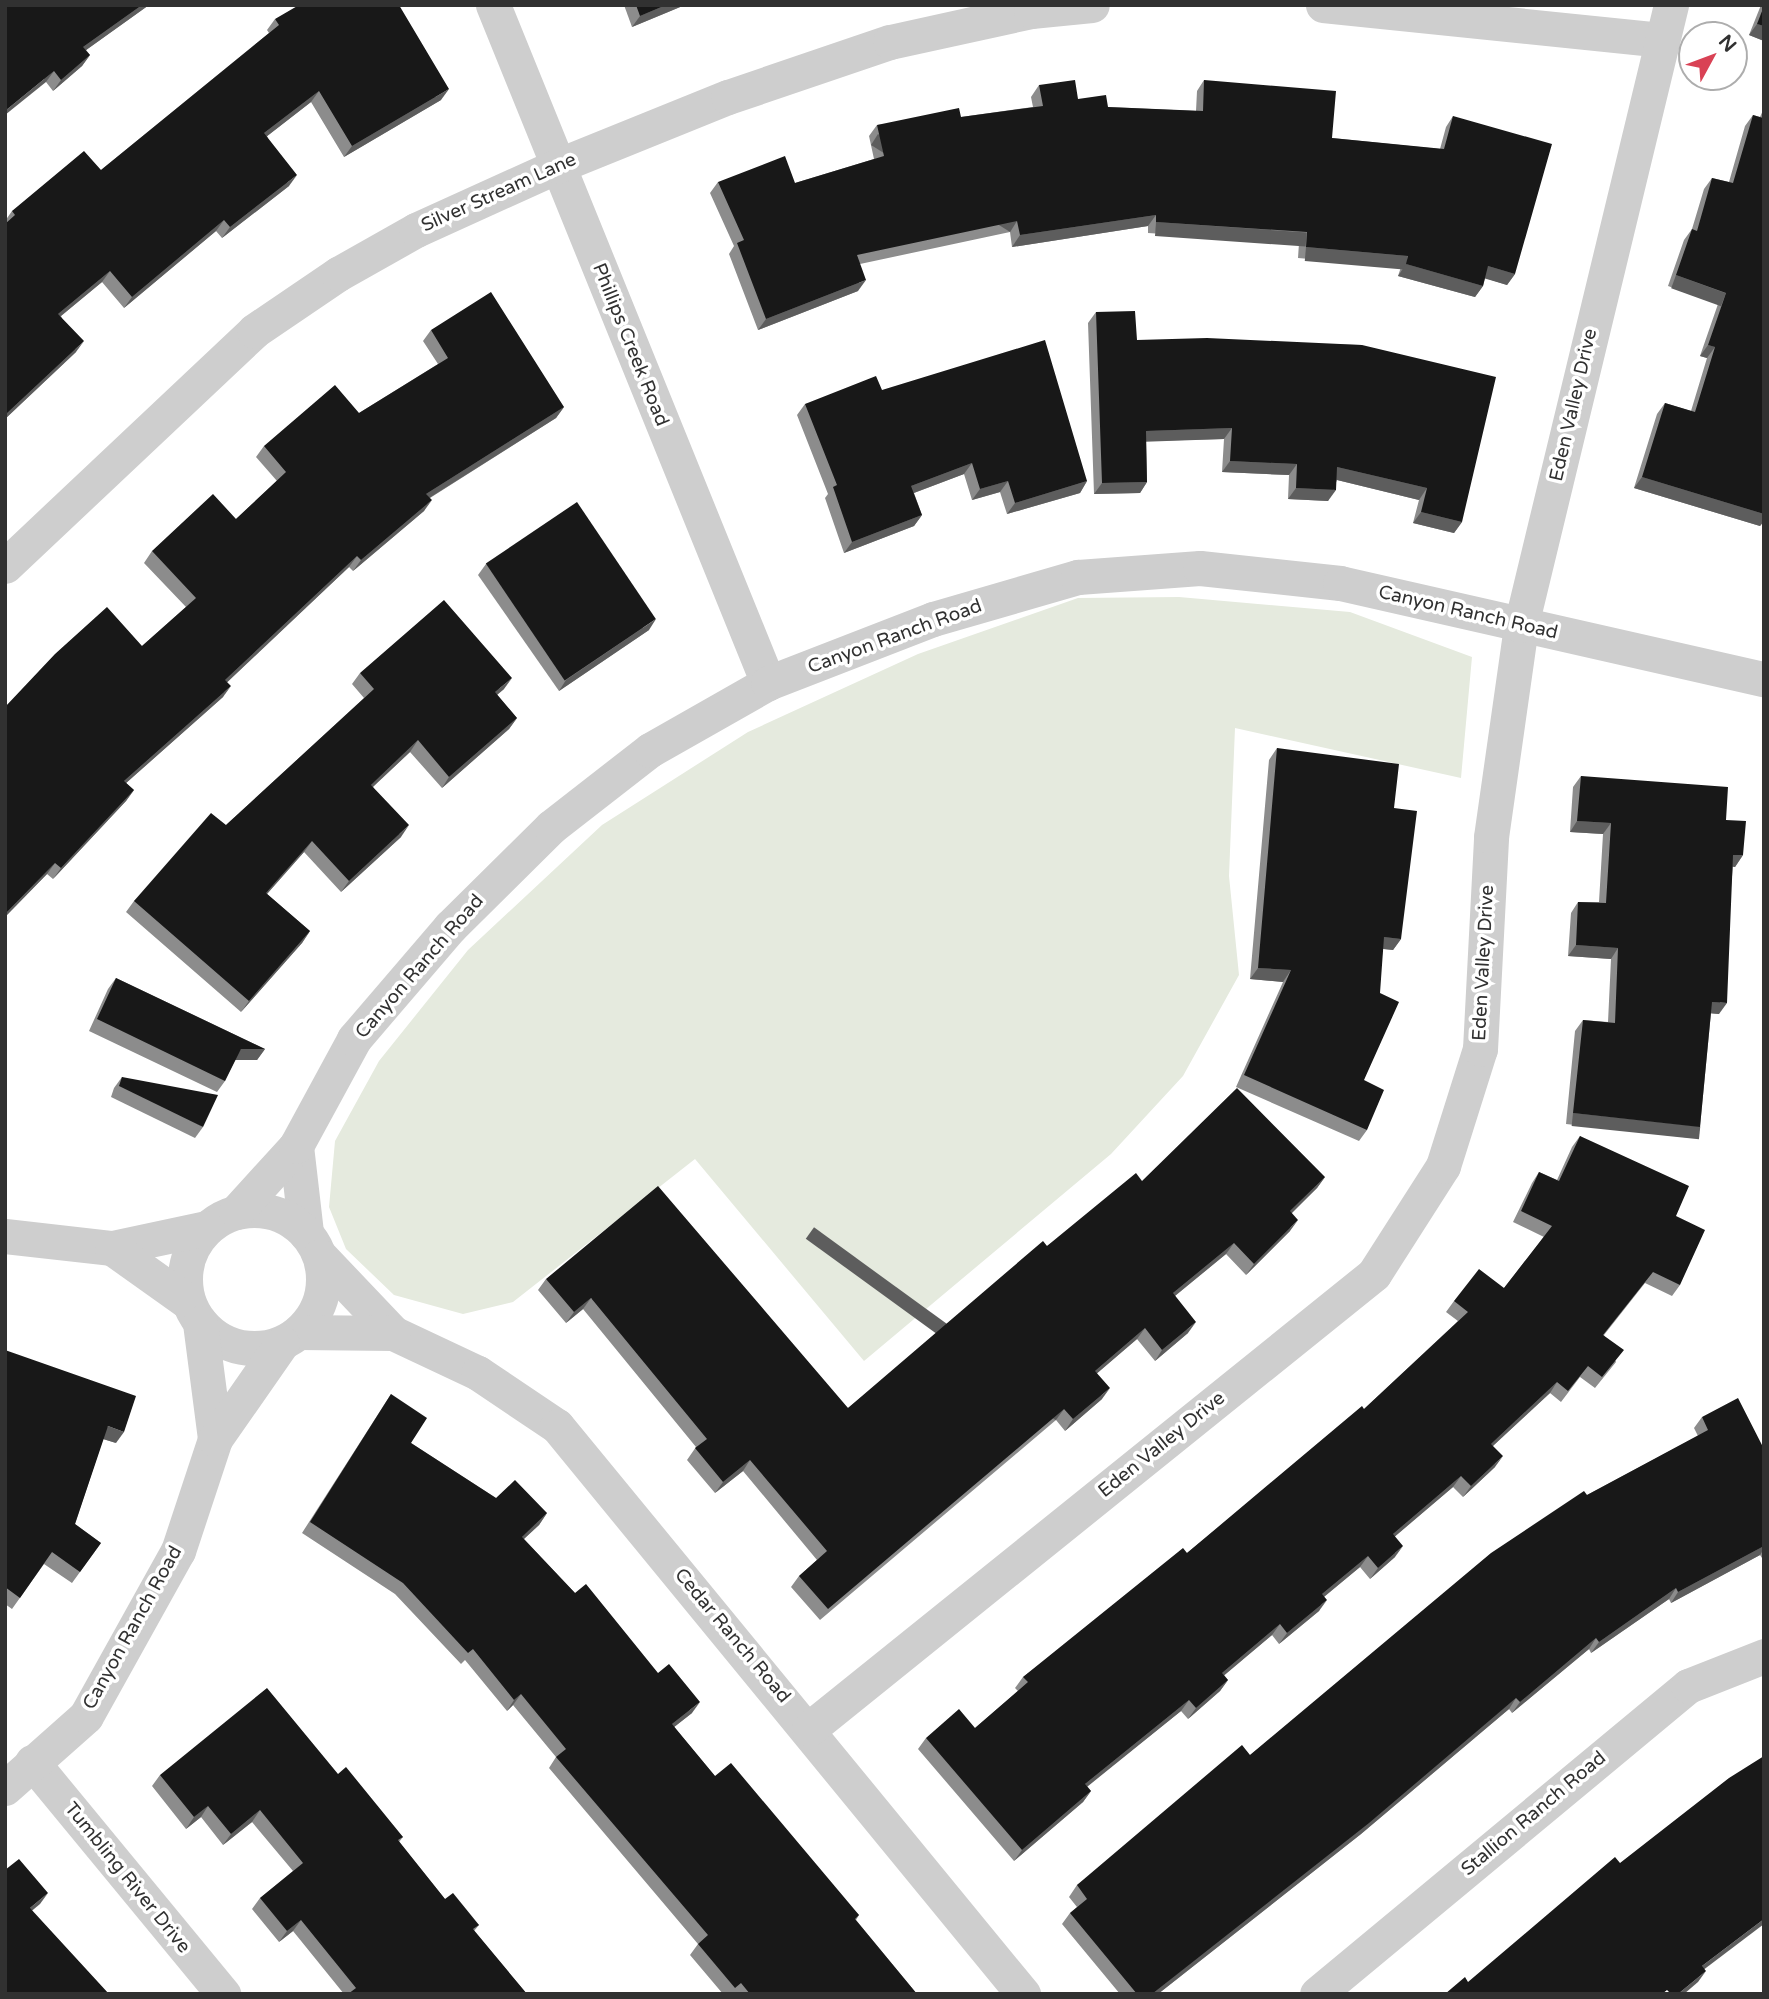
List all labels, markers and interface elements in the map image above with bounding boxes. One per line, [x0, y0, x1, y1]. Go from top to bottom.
north arrow [1678, 21, 1748, 91]
text: N [1714, 31, 1741, 57]
street label: Silver Stream Lane [418, 149, 580, 237]
street label: Phillips Creek Road [587, 260, 673, 430]
street label: Eden Valley Drive [1545, 326, 1603, 484]
street label: Canyon Ranch Road [1376, 581, 1560, 645]
street label: Canyon Ranch Road [805, 595, 985, 679]
street label: Eden Valley Drive [1469, 885, 1499, 1041]
street label: Canyon Ranch Road [351, 890, 489, 1044]
street label: Eden Valley Drive [1094, 1387, 1230, 1503]
street label: Canyon Ranch Road [79, 1542, 187, 1714]
street label: Cedar Ranch Road [669, 1564, 795, 1708]
street label: Stallion Ranch Road [1457, 1747, 1611, 1881]
street label: Tumbling River Drive [59, 1798, 195, 1958]

